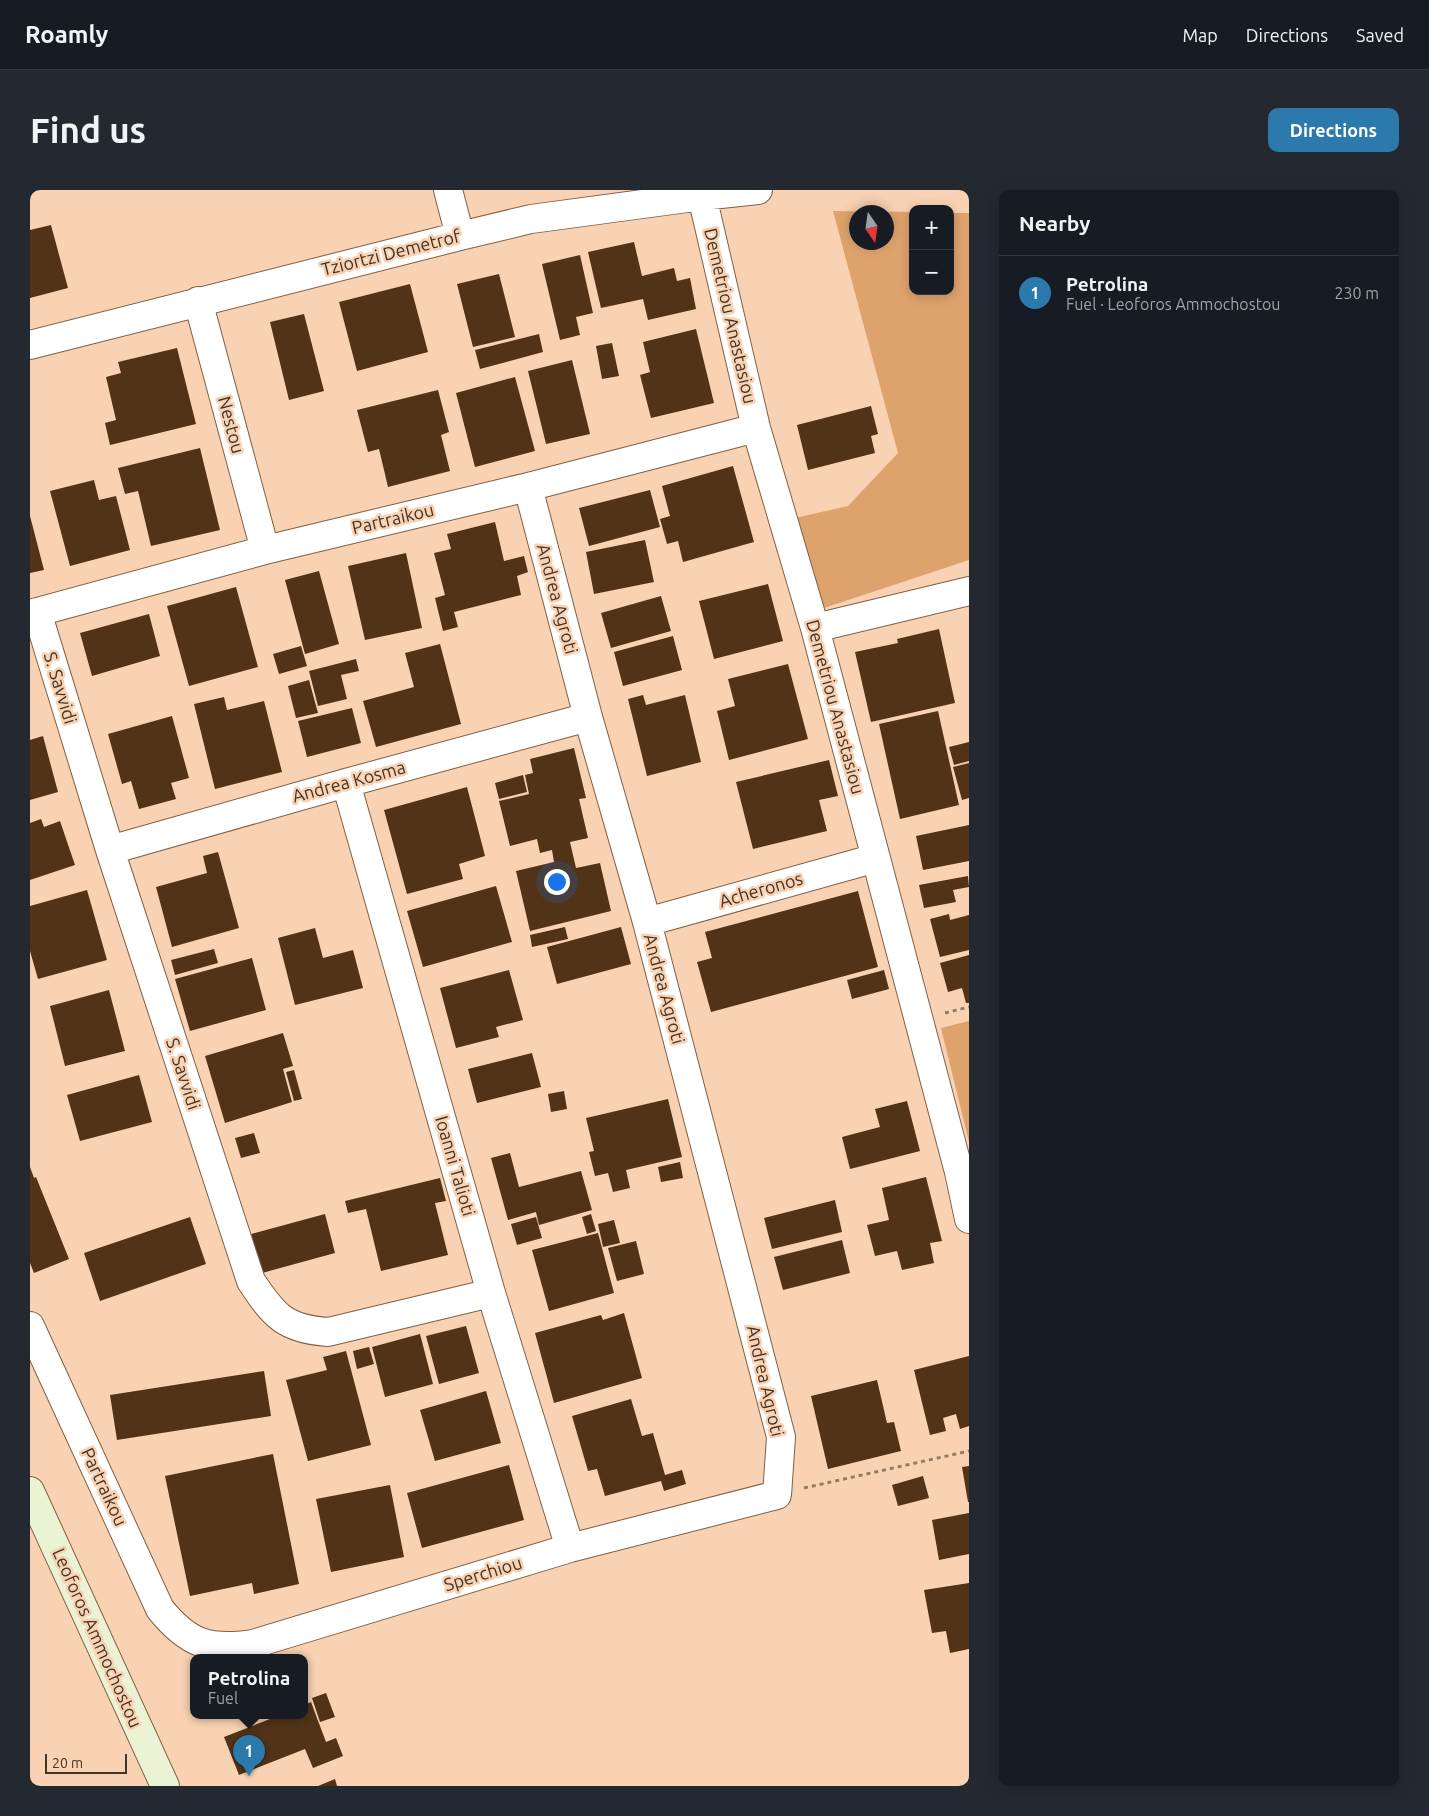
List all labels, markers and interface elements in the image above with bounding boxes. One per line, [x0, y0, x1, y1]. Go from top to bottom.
text: Roamly [25, 21, 108, 48]
text: Map [1182, 25, 1218, 45]
text: Directions [1246, 25, 1328, 45]
text: Saved [1356, 25, 1404, 45]
button: Directions [1268, 108, 1399, 152]
text: Find us [30, 110, 146, 150]
north arrow [849, 205, 894, 250]
map controls [909, 205, 954, 295]
button: + [909, 205, 954, 250]
text: Nearby [1019, 211, 1090, 235]
street label: Tziortzi Demetrof [319, 225, 463, 279]
street label: Demetriou Anastasiou [701, 226, 761, 406]
button: − [909, 250, 954, 295]
text: Petrolina [1066, 273, 1148, 295]
text: 1 [1030, 284, 1040, 302]
text: 230 m [1334, 284, 1379, 302]
text: Fuel · Leoforos Ammochostou [1066, 295, 1280, 313]
street label: Nestou [215, 394, 249, 456]
street label: Partraikou [350, 499, 436, 537]
street label: Andrea Agroti [534, 541, 582, 656]
street label: Demetriou Anastasiou [803, 617, 869, 796]
street label: S. Savvidi [41, 649, 81, 726]
street label: Andrea Kosma [290, 756, 408, 806]
street label: Acheronos [717, 867, 805, 911]
your location [544, 869, 570, 895]
street label: Andrea Agroti [641, 931, 689, 1046]
street label: S. Savvidi [163, 1035, 205, 1112]
street label: Ioanni Talioti [432, 1113, 480, 1218]
street label: Andrea Agroti [743, 1323, 788, 1438]
street label: Partraikou [78, 1444, 132, 1529]
street label: Leoforos Ammochostou [49, 1545, 147, 1730]
street label: Sperchiou [441, 1552, 524, 1594]
popup [190, 1654, 308, 1719]
text: Petrolina [208, 1667, 290, 1689]
text: Fuel [208, 1689, 238, 1707]
pin: 1 [233, 1735, 265, 1776]
scale bar [45, 1751, 128, 1774]
text: 20 m [52, 1755, 83, 1771]

